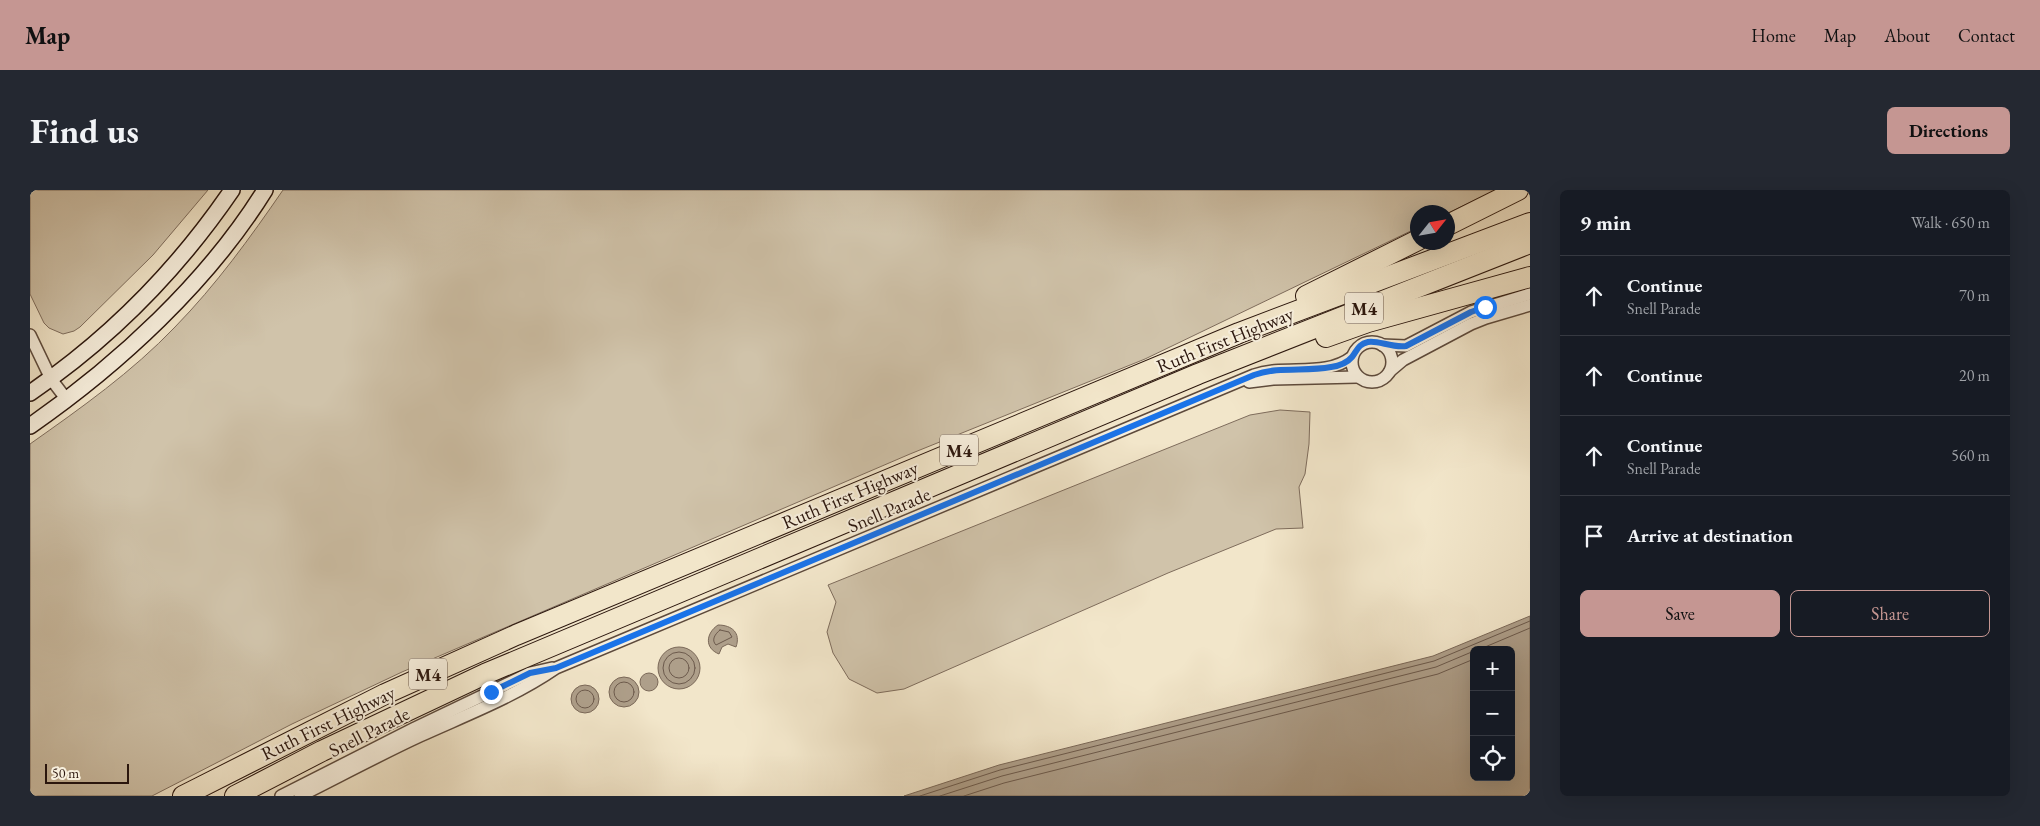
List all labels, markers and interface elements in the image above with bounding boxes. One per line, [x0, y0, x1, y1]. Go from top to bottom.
text: Map [25, 20, 70, 51]
text: Home [1751, 24, 1796, 47]
text: Map [1824, 24, 1856, 47]
text: About [1884, 24, 1930, 47]
text: Contact [1958, 24, 2015, 47]
button: Directions [1887, 107, 2010, 154]
text: Find us [30, 108, 139, 153]
north arrow [1410, 205, 1455, 250]
text: 9 min [1580, 209, 1631, 236]
text: Walk · 650 m [1911, 212, 1990, 233]
text: Continue [1627, 273, 1702, 298]
icon: ahead [1580, 282, 1608, 310]
text: 70 m [1959, 285, 1990, 306]
road number: M4 [1345, 292, 1383, 324]
route start [1474, 296, 1497, 319]
text: Snell Parade [1627, 298, 1701, 319]
street label: Ruth First Highway [1153, 301, 1298, 379]
icon: ahead [1580, 362, 1608, 390]
text: Continue [1627, 363, 1702, 388]
text: 20 m [1959, 365, 1990, 386]
text: Continue [1627, 433, 1702, 458]
road number: M4 [940, 434, 978, 466]
icon: ahead [1580, 442, 1608, 470]
text: 560 m [1951, 445, 1990, 466]
street label: Ruth First Highway [778, 455, 923, 535]
text: Snell Parade [1627, 458, 1701, 479]
street label: Snell Parade [844, 481, 934, 539]
icon: arrive [1580, 522, 1608, 550]
text: Arrive at destination [1627, 523, 1793, 548]
button: Save [1580, 590, 1780, 637]
button: Share [1790, 590, 1990, 637]
map controls [1470, 646, 1515, 781]
button: + [1470, 646, 1515, 691]
road number: M4 [409, 658, 447, 689]
street label: Ruth First Highway [257, 680, 400, 766]
route end [480, 681, 503, 704]
button: − [1470, 691, 1515, 736]
street label: Snell Parade [324, 701, 414, 763]
button: locate [1470, 736, 1515, 781]
scale bar [45, 761, 129, 784]
text: 50 m [52, 764, 79, 782]

